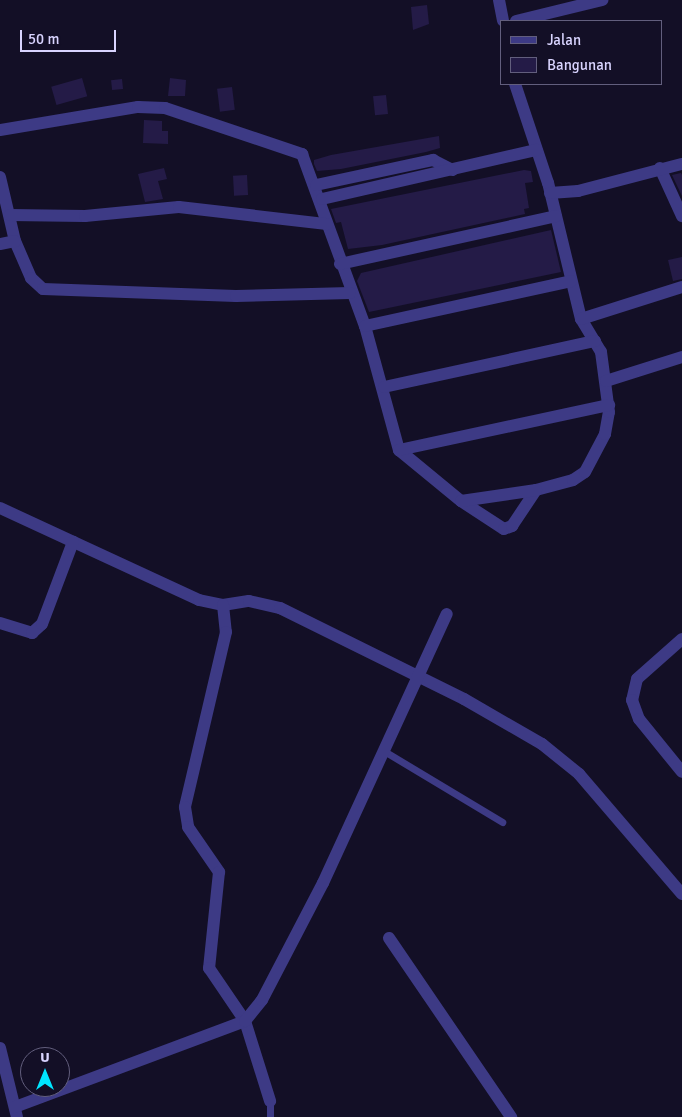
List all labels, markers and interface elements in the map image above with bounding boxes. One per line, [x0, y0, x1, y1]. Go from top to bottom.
scale bar [22, 20, 119, 52]
legend [500, 20, 662, 85]
text: 50 m [28, 30, 59, 48]
text: Jalan [547, 31, 581, 49]
text: Bangunan [547, 56, 612, 74]
north arrow [20, 1047, 70, 1097]
text: U [40, 1049, 50, 1066]

